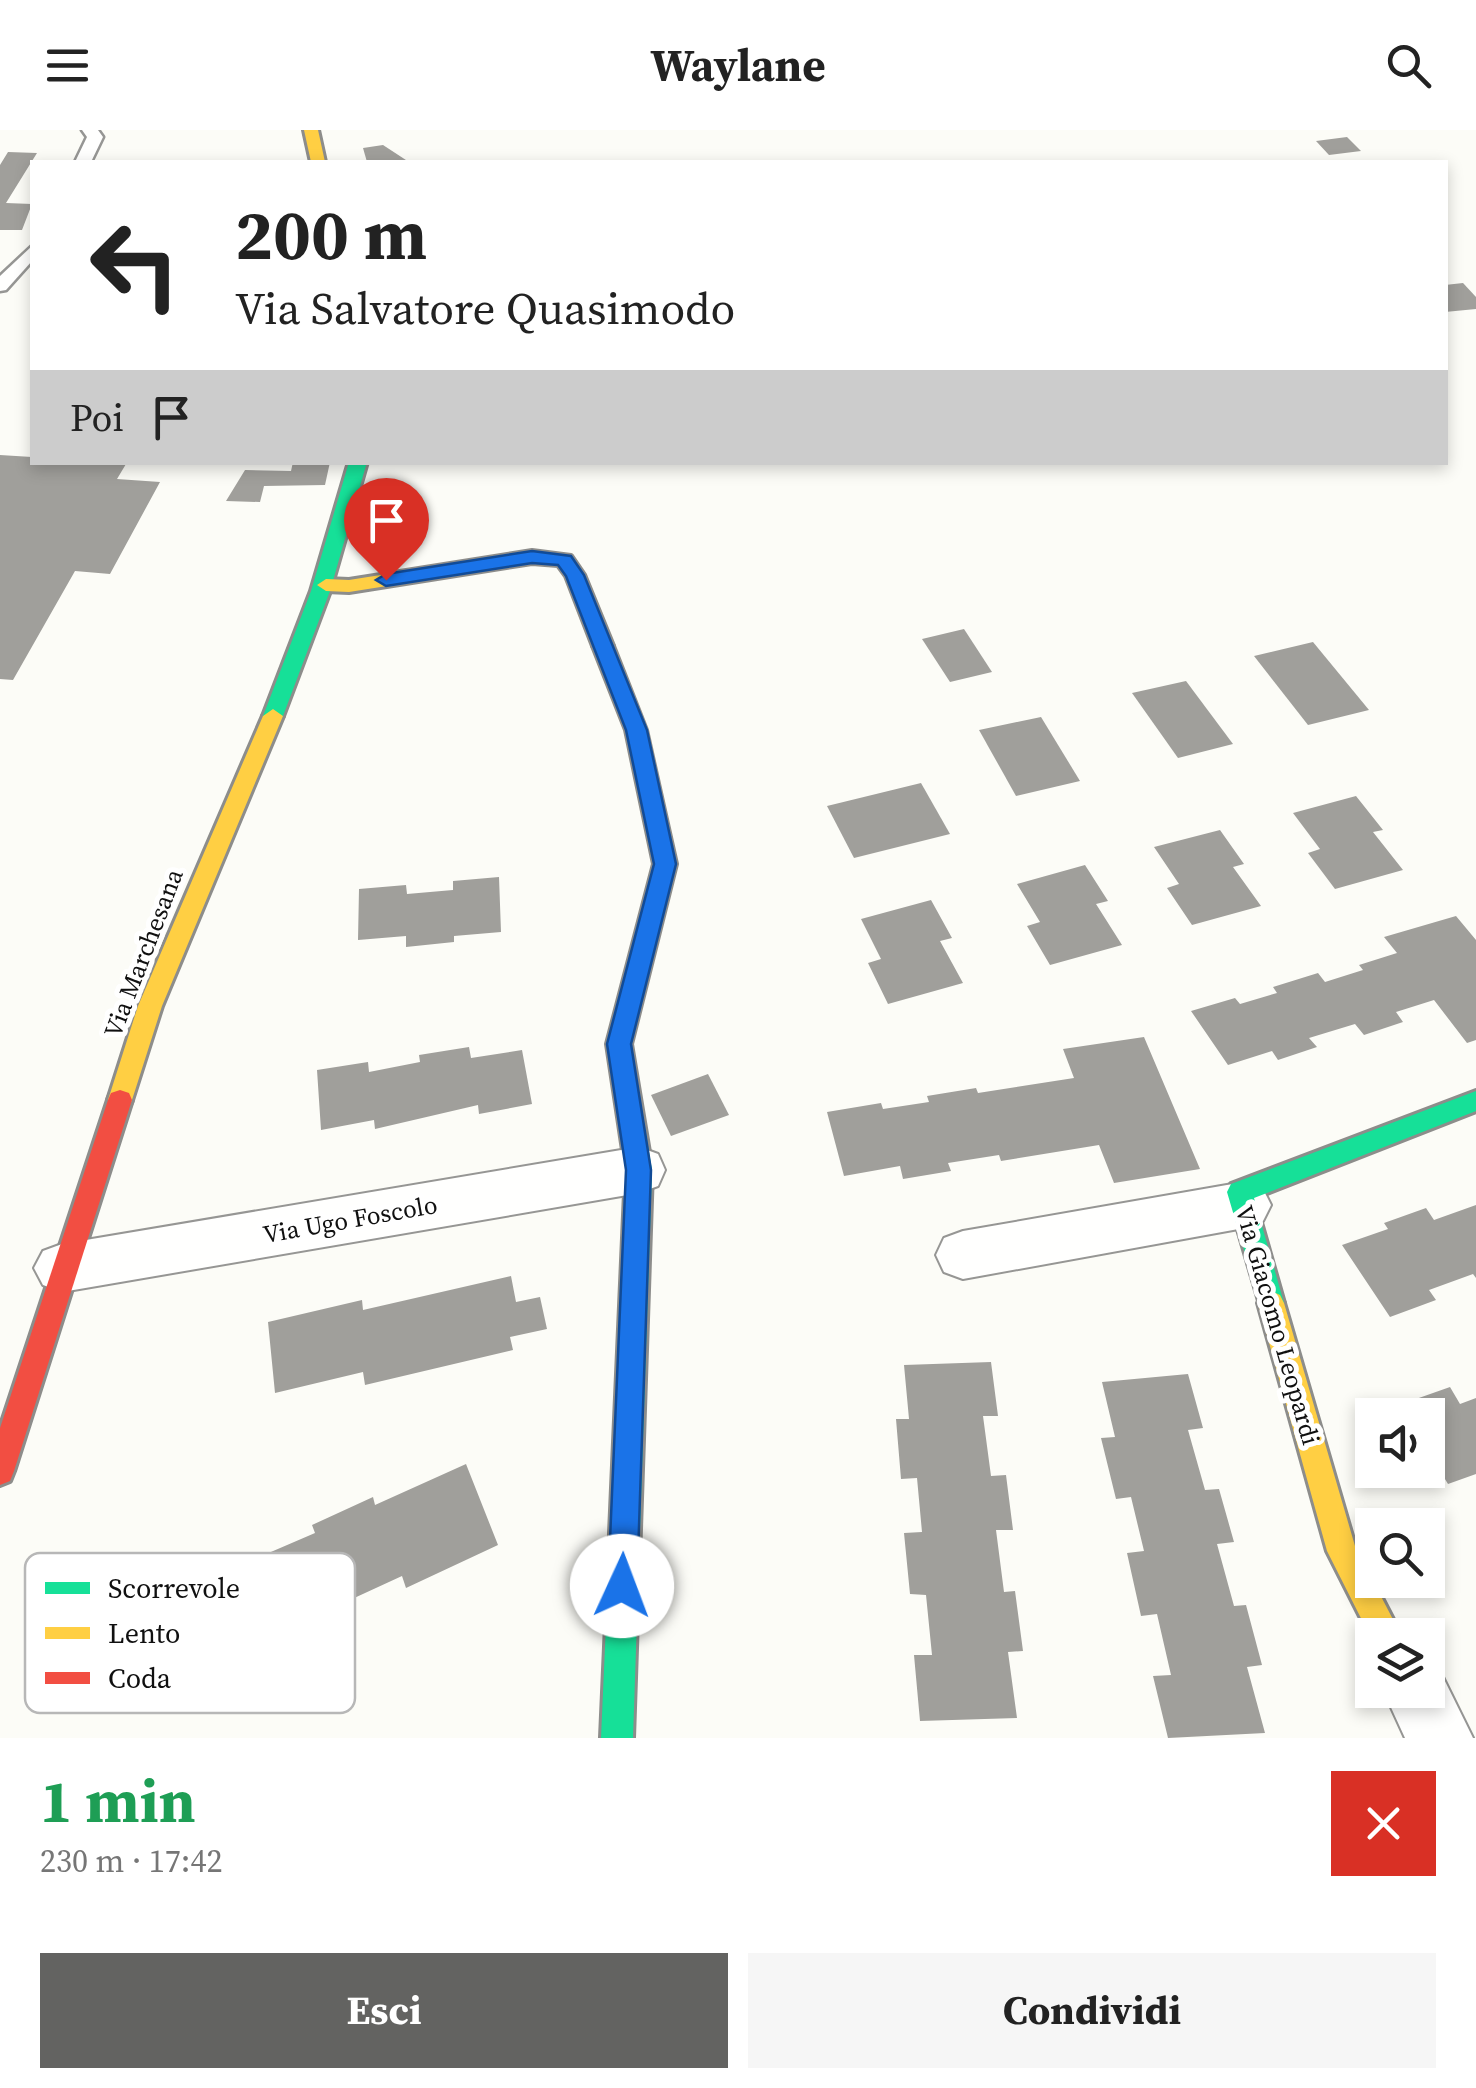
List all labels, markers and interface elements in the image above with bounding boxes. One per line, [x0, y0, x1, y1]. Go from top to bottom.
text: Waylane [650, 34, 826, 96]
icon: menu [40, 38, 95, 93]
icon: search [1381, 38, 1436, 93]
text: 200 m [235, 186, 427, 282]
icon: left [70, 200, 200, 330]
text: Via Salvatore Quasimodo [235, 277, 735, 339]
icon: arrive [144, 390, 199, 445]
text: Poi [70, 392, 124, 444]
pin [344, 478, 429, 581]
icon: arrive [359, 493, 414, 548]
street label: Via Marchesana [95, 864, 191, 1042]
street label: Via Ugo Foscolo [260, 1187, 440, 1251]
street label: Via Giacomo Leopardi [1228, 1201, 1328, 1449]
map controls [1355, 1398, 1445, 1708]
button: sound [1355, 1398, 1445, 1488]
button: search [1355, 1508, 1445, 1598]
position arrow [570, 1534, 674, 1638]
legend [25, 1553, 355, 1713]
text: Scorrevole [108, 1569, 240, 1607]
text: Lento [108, 1614, 180, 1652]
button: layers [1355, 1618, 1445, 1708]
text: Coda [108, 1659, 172, 1697]
text: 1 min [40, 1760, 196, 1842]
button: close [1331, 1771, 1436, 1876]
text: 230 m · 17:42 [40, 1839, 222, 1883]
button: Esci [40, 1953, 728, 2068]
button: Condividi [748, 1953, 1436, 2068]

